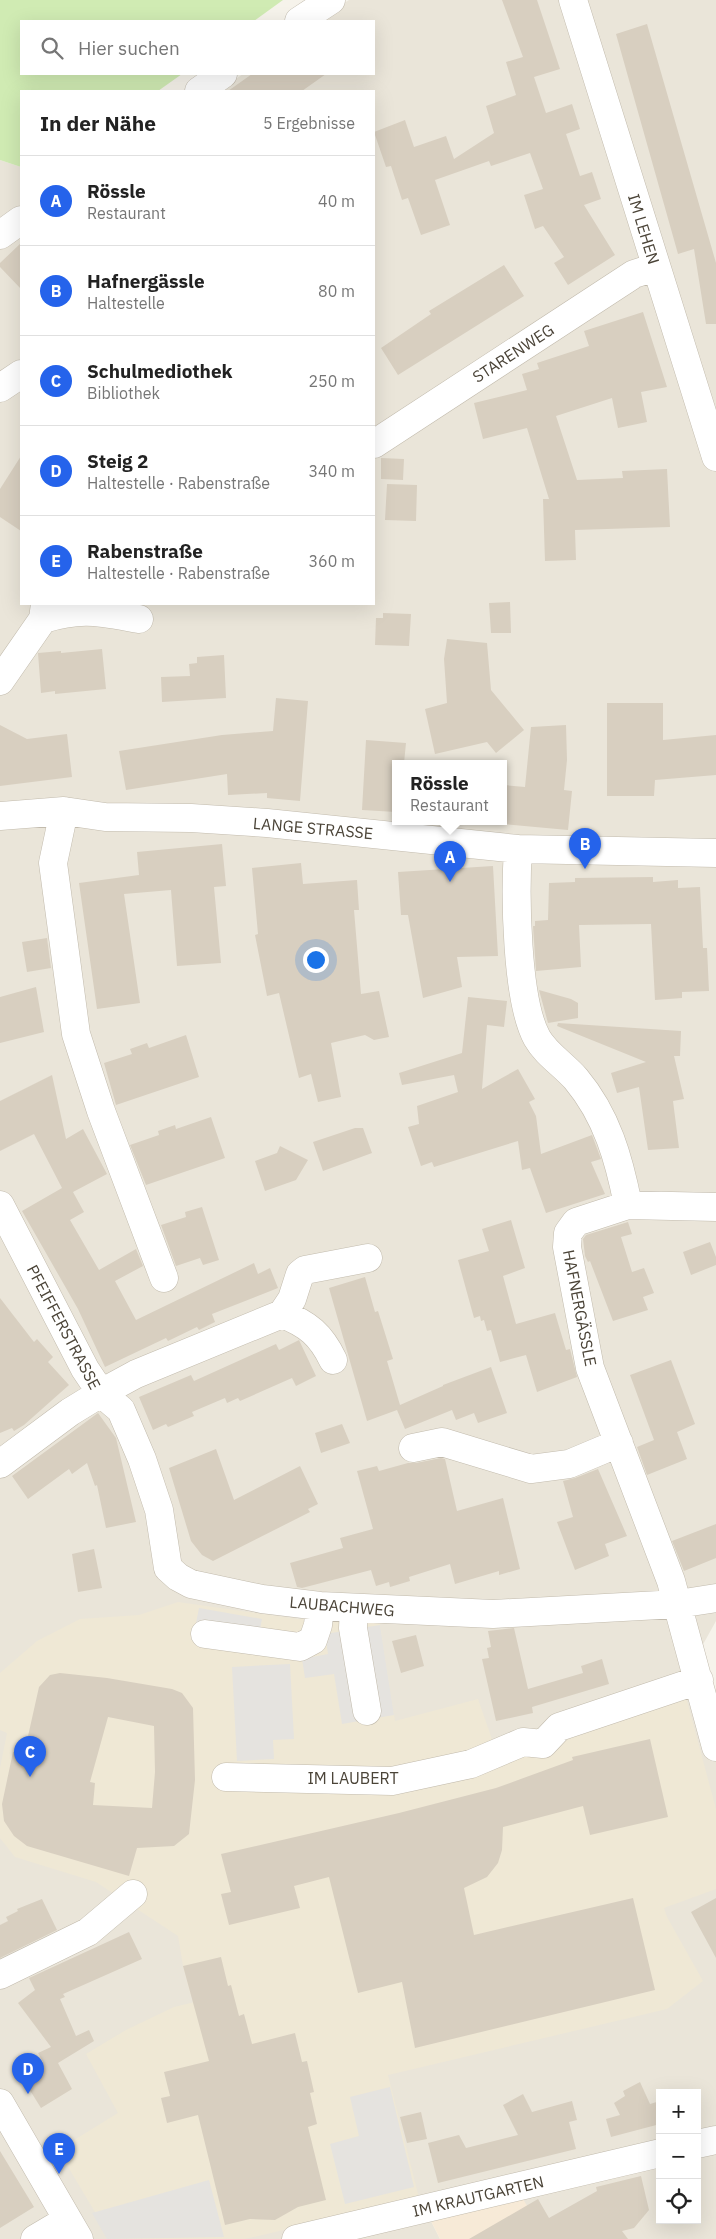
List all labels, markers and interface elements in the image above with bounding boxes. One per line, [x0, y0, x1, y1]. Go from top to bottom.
search box [20, 20, 375, 75]
icon: search [38, 34, 66, 62]
text: Hier suchen [78, 36, 180, 60]
text: In der Nähe [40, 109, 156, 137]
text: 5 Ergebnisse [263, 113, 355, 133]
text: Rössle [87, 179, 146, 203]
text: A [51, 191, 61, 211]
text: 40 m [318, 191, 355, 211]
street label: IM LEHEN [624, 191, 664, 267]
text: Restaurant [87, 203, 166, 223]
text: Hafnergässle [87, 269, 205, 293]
text: B [51, 281, 61, 301]
text: 80 m [318, 281, 355, 301]
text: Haltestelle [87, 293, 165, 313]
street label: STARENWEG [469, 319, 557, 387]
text: Schulmediothek [87, 359, 233, 383]
text: C [51, 371, 61, 391]
text: 250 m [308, 371, 355, 391]
text: Bibliothek [87, 383, 160, 403]
text: Steig 2 [87, 449, 148, 473]
text: D [50, 461, 62, 481]
text: 340 m [308, 461, 355, 481]
text: Haltestelle · Rabenstraße [87, 473, 270, 493]
text: Rabenstraße [87, 539, 203, 563]
text: E [51, 551, 61, 571]
text: 360 m [308, 551, 355, 571]
text: Haltestelle · Rabenstraße [87, 563, 270, 583]
popup [392, 760, 507, 825]
text: Rössle [410, 771, 469, 795]
text: Restaurant [410, 795, 489, 815]
street label: LANGE STRASSE [252, 813, 374, 843]
pin: B [569, 828, 601, 869]
pin: A [434, 841, 466, 882]
your location [303, 947, 329, 973]
street label: HAFNERGÄSSLE [559, 1248, 601, 1368]
street label: PFEIFFERSTRASSE [23, 1261, 105, 1393]
street label: LAUBACHWEG [289, 1591, 395, 1621]
pin: C [14, 1736, 46, 1777]
street label: IM LAUBERT [307, 1768, 399, 1788]
pin: D [12, 2053, 44, 2094]
map controls [656, 2089, 701, 2224]
button: + [656, 2089, 701, 2134]
pin: E [43, 2133, 75, 2174]
button: − [656, 2134, 701, 2179]
street label: IM KRAUTGARTEN [410, 2171, 546, 2221]
button: locate [656, 2179, 701, 2224]

